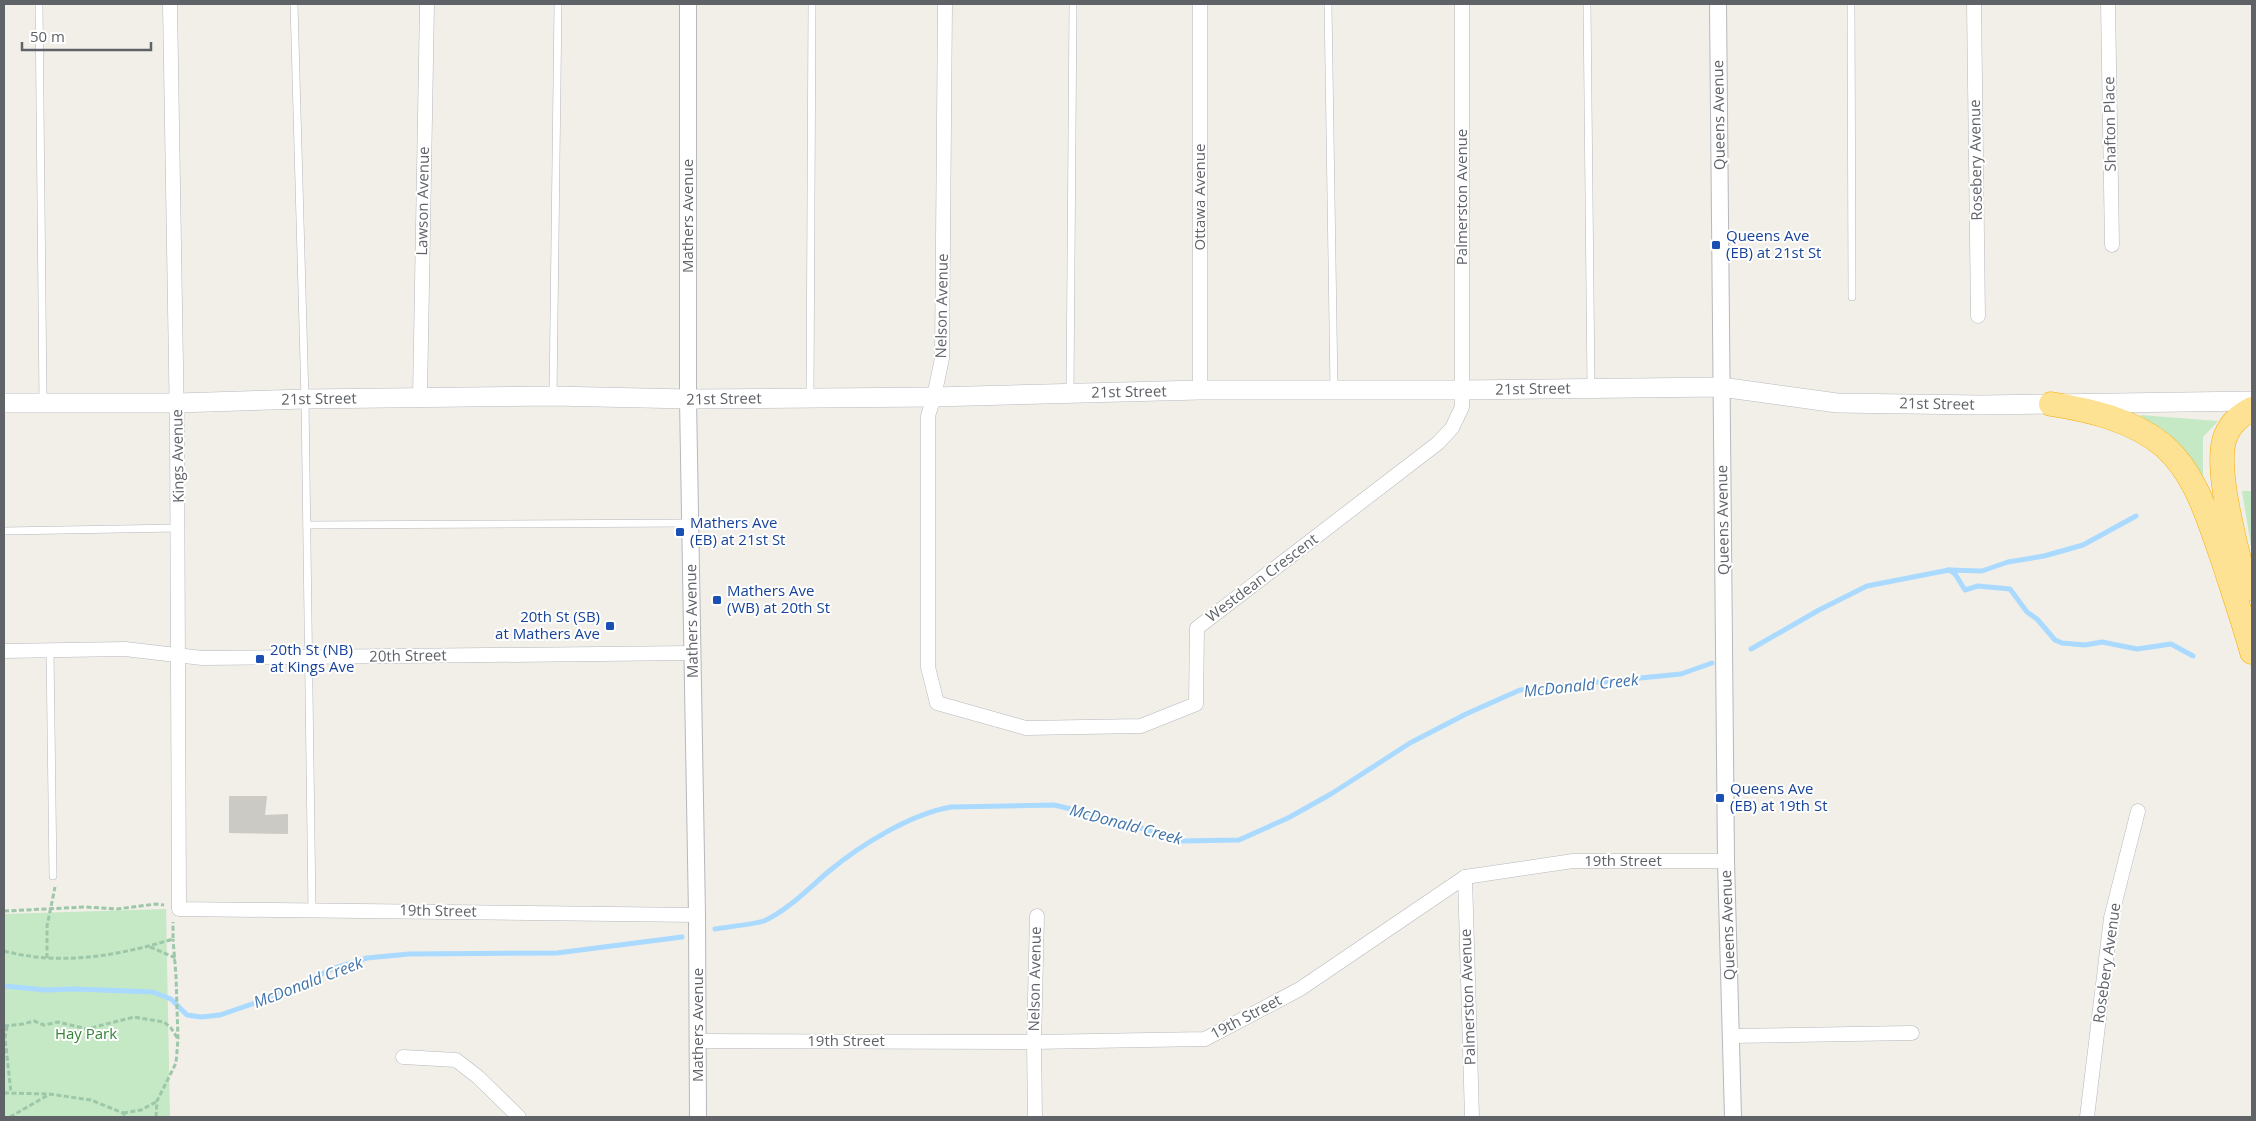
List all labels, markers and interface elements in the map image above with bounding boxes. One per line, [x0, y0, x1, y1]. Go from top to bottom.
scale bar [22, 20, 151, 52]
text: 50 m [30, 26, 65, 46]
street label: Queens Avenue [1707, 60, 1729, 170]
street label: Shafton Place [2098, 76, 2120, 172]
street label: Rosebery Avenue [1964, 99, 1986, 221]
street label: Palmerston Avenue [1451, 129, 1471, 265]
street label: Ottawa Avenue [1189, 144, 1209, 250]
street label: Lawson Avenue [411, 146, 433, 256]
street label: Mathers Avenue [677, 159, 697, 273]
place label: Queens Ave (EB) at 21st St [1726, 225, 1821, 262]
marker: Queens Ave (EB) at 21st St [1710, 239, 1722, 251]
street label: Nelson Avenue [930, 253, 952, 359]
street label: 21st Street [1495, 377, 1571, 399]
street label: 21st Street [1091, 380, 1167, 402]
street label: 21st Street [281, 387, 357, 409]
street label: 21st Street [686, 387, 762, 409]
street label: 21st Street [1899, 392, 1975, 414]
street label: Kings Avenue [166, 409, 188, 503]
street label: Queens Avenue [1711, 465, 1733, 575]
place label: Mathers Ave (EB) at 21st St [690, 512, 785, 549]
marker: Mathers Ave (EB) at 21st St [674, 526, 686, 538]
street label: Westdean Crescent [1201, 529, 1321, 626]
street label: Mathers Avenue [680, 564, 702, 678]
place label: Mathers Ave (WB) at 20th St [727, 580, 830, 617]
marker: Mathers Ave (WB) at 20th St [711, 594, 723, 606]
place label: 20th St (SB) at Mathers Ave [495, 606, 600, 643]
marker: 20th St (SB) at Mathers Ave [604, 620, 616, 632]
place label: 20th St (NB) at Kings Ave [270, 639, 354, 676]
street label: 20th Street [369, 644, 447, 666]
marker: 20th St (NB) at Kings Ave [254, 653, 266, 665]
water label: McDonald Creek [1522, 668, 1641, 702]
place label: Queens Ave (EB) at 19th St [1730, 778, 1828, 815]
marker: Queens Ave (EB) at 19th St [1714, 792, 1726, 804]
water label: McDonald Creek [1067, 798, 1186, 850]
street label: 19th Street [1584, 850, 1662, 870]
street label: Queens Avenue [1715, 870, 1739, 980]
street label: 19th Street [399, 899, 477, 921]
street label: Rosebery Avenue [2088, 901, 2124, 1024]
street label: Nelson Avenue [1023, 926, 1045, 1032]
street label: Palmerston Avenue [1455, 929, 1479, 1066]
water label: McDonald Creek [250, 951, 367, 1013]
street label: Mathers Avenue [687, 968, 707, 1082]
street label: 19th Street [1207, 989, 1284, 1043]
park label: Hay Park [55, 1023, 117, 1043]
street label: 19th Street [807, 1030, 885, 1050]

